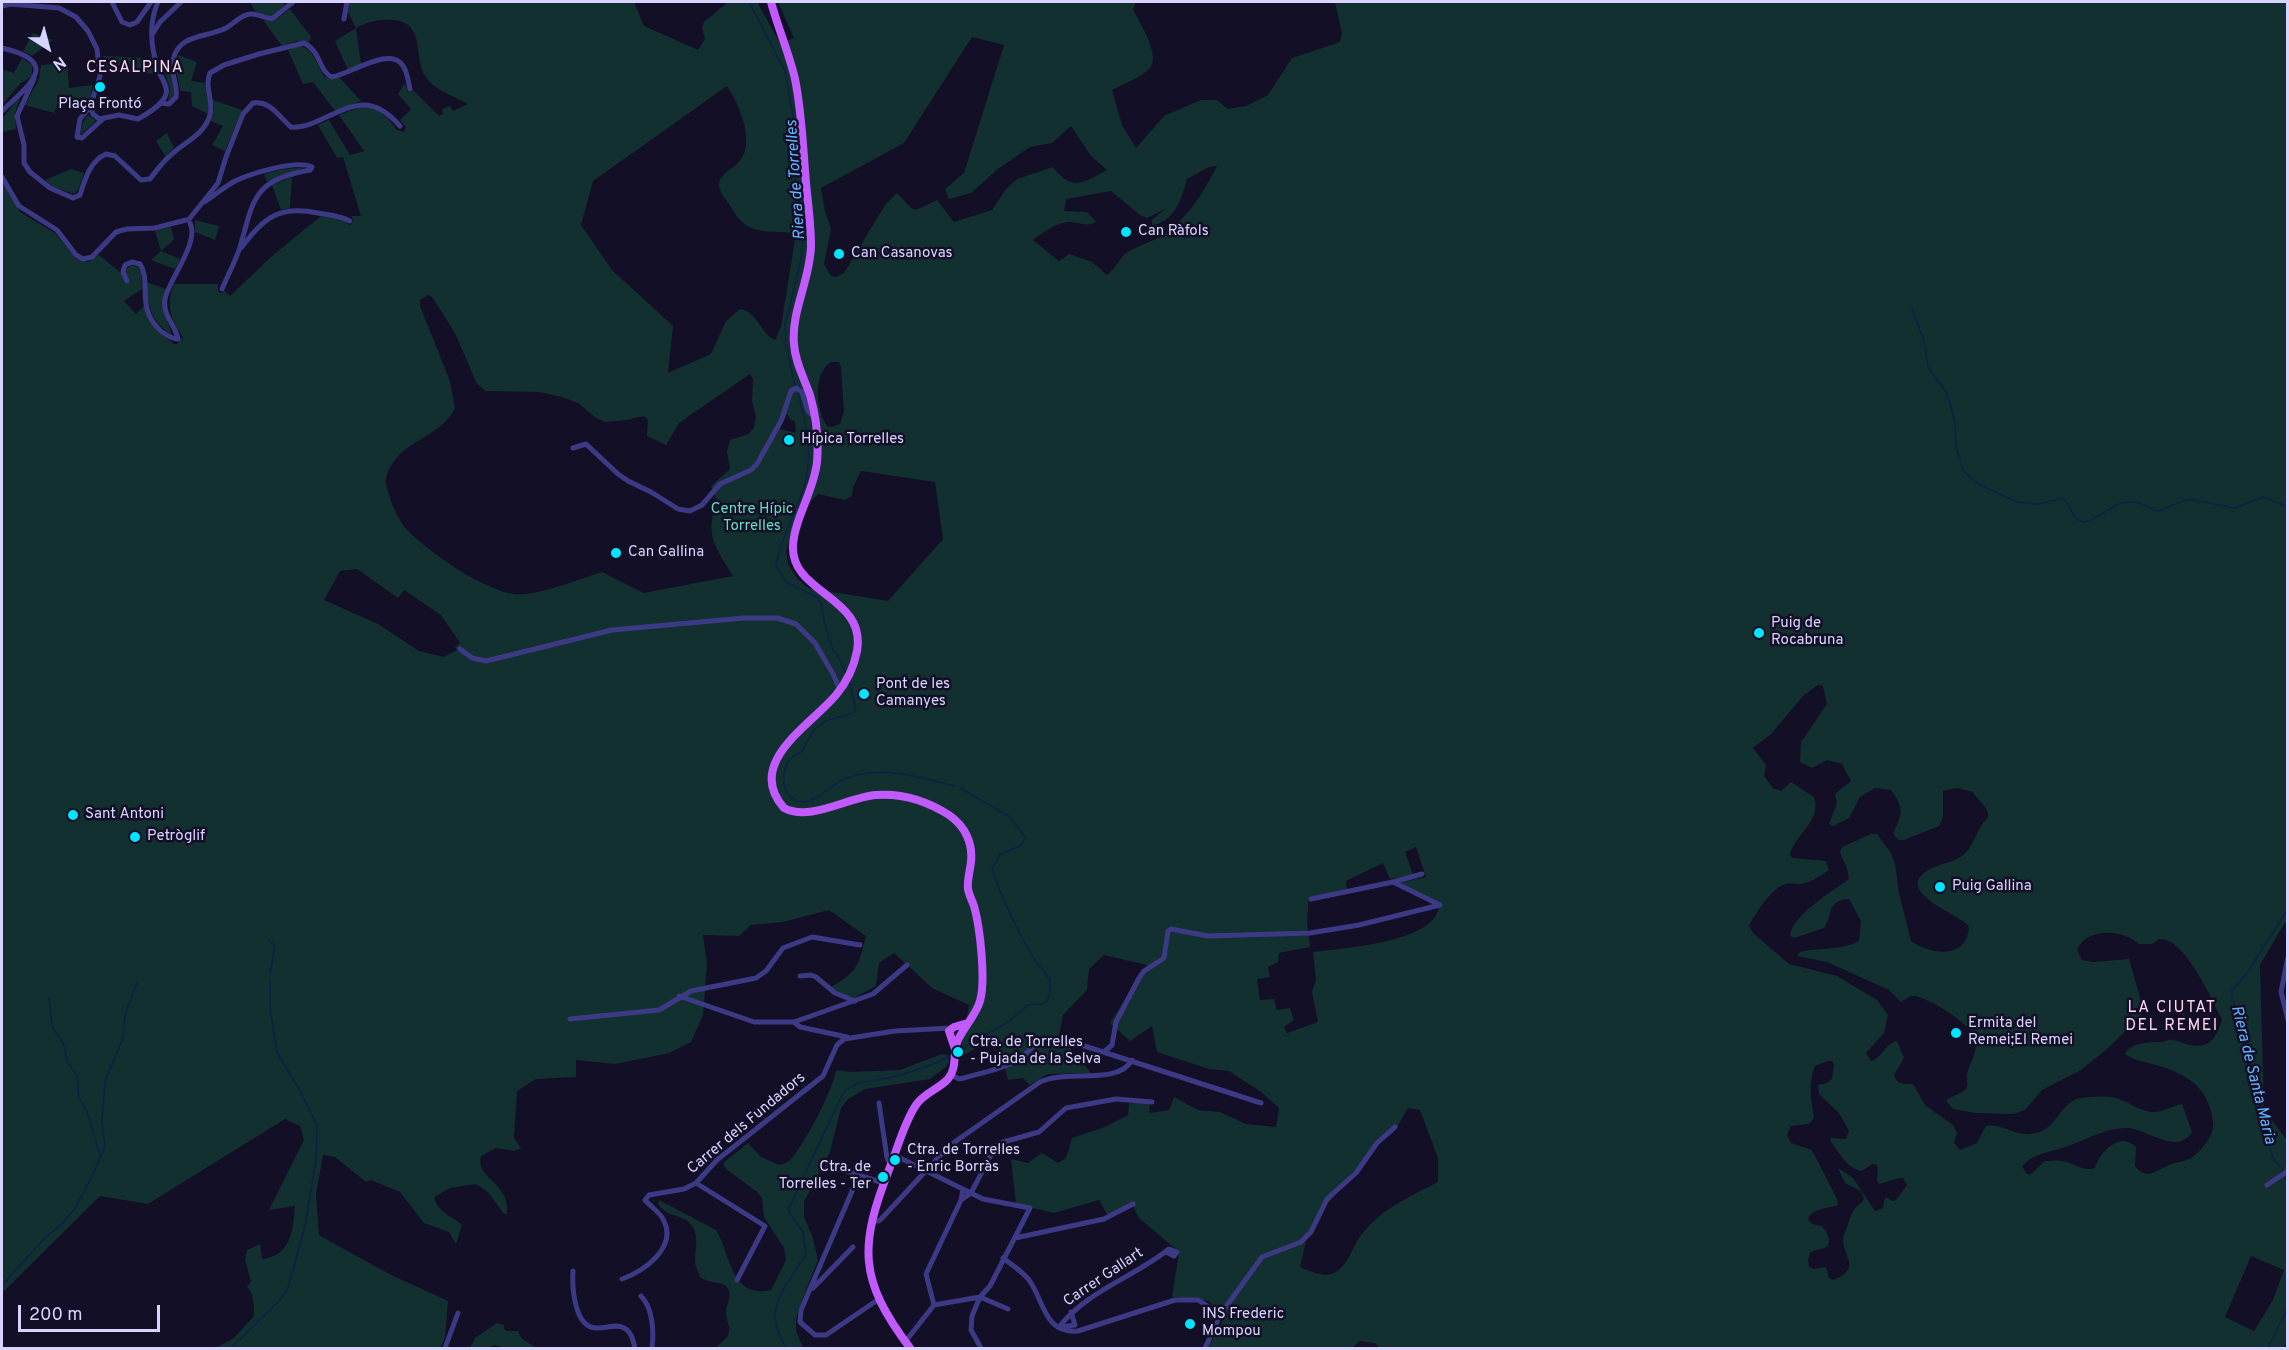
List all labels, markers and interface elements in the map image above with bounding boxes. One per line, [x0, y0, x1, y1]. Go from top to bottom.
north arrow [18, 18, 78, 78]
text: N [48, 51, 69, 74]
district label: CESALPINA [86, 59, 184, 79]
marker: Plaça Frontó [93, 80, 107, 94]
place label: Plaça Frontó [58, 96, 142, 114]
water label: Riera de Torrelles [783, 119, 811, 241]
place label: Can Ràfols [1138, 223, 1209, 241]
marker: Can Ràfols [1119, 225, 1133, 239]
place label: Can Casanovas [851, 245, 953, 263]
marker: Can Casanovas [832, 247, 846, 261]
place label: Hípica Torrelles [801, 431, 904, 449]
marker: Hípica Torrelles [782, 433, 796, 447]
park label: Centre Hípic Torrelles [711, 501, 793, 536]
place label: Can Gallina [628, 544, 704, 562]
marker: Can Gallina [609, 546, 623, 560]
place label: Puig de Rocabruna [1771, 615, 1843, 650]
marker: Puig de Rocabruna [1752, 626, 1766, 640]
place label: Pont de les Camanyes [876, 676, 950, 711]
marker: Pont de les Camanyes [857, 687, 871, 701]
place label: Sant Antoni [85, 806, 164, 824]
marker: Sant Antoni [66, 808, 80, 822]
place label: Petròglif [147, 828, 205, 846]
marker: Petròglif [128, 830, 142, 844]
place label: Puig Gallina [1952, 878, 2032, 896]
marker: Puig Gallina [1933, 880, 1947, 894]
district label: LA CIUTAT DEL REMEI [2125, 999, 2219, 1037]
water label: Riera de Santa Maria [2225, 1004, 2279, 1146]
place label: Ermita del Remei;El Remei [1968, 1015, 2073, 1050]
marker: Ermita del Remei;El Remei [1949, 1026, 1963, 1040]
place label: Ctra. de Torrelles - Pujada de la Selva [970, 1034, 1101, 1069]
marker: Ctra. de Torrelles - Pujada de la Selva [951, 1045, 965, 1059]
street label: Carrer dels Fundadors [684, 1069, 810, 1179]
place label: Ctra. de Torrelles - Enric Borràs [907, 1142, 1020, 1177]
marker: Ctra. de Torrelles - Enric Borràs [888, 1153, 902, 1167]
place label: Ctra. de Torrelles - Ter [779, 1159, 871, 1194]
marker: Ctra. de Torrelles - Ter [876, 1170, 890, 1184]
street label: Carrer Gallart [1061, 1245, 1147, 1311]
scale bar [21, 1293, 164, 1331]
text: 200 m [29, 1304, 82, 1327]
place label: INS Frederic Mompou [1202, 1306, 1284, 1341]
marker: INS Frederic Mompou [1183, 1317, 1197, 1331]

